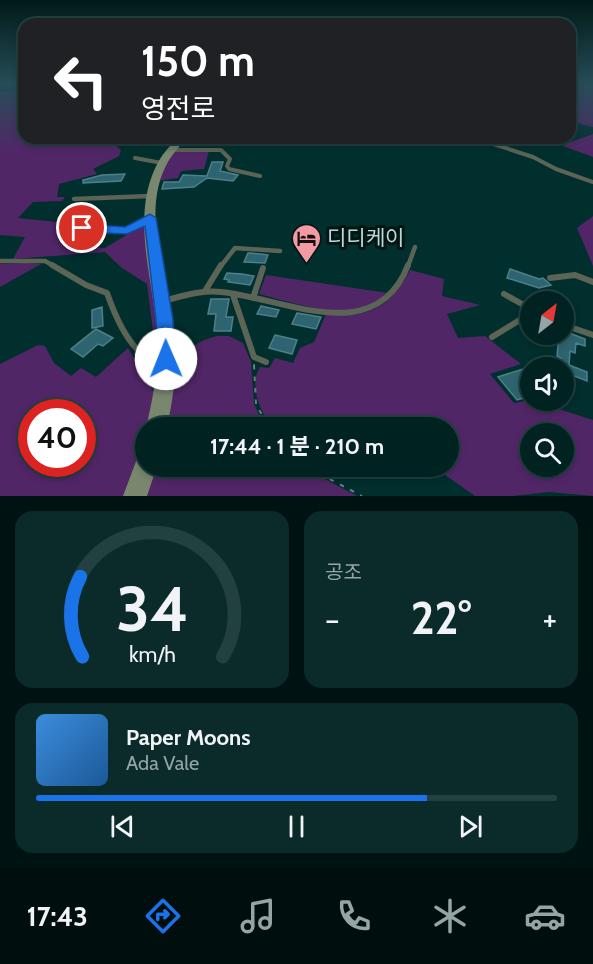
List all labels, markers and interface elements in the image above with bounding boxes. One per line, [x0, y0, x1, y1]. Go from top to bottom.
text: 150 m [141, 35, 255, 87]
icon: left [42, 42, 120, 120]
text: 영전로 [141, 92, 216, 125]
pin [56, 202, 107, 253]
icon: arrive [65, 211, 98, 244]
hotel icon: 디디케이 [290, 222, 322, 264]
place label: 디디케이 [327, 225, 404, 250]
north arrow [520, 291, 574, 345]
map controls [520, 291, 574, 477]
position arrow [134, 327, 198, 391]
button: sound [520, 357, 574, 411]
speed limit sign: 40 [18, 399, 96, 477]
button: search [520, 423, 574, 477]
text: 17:44 · 1 분 · 210 m [210, 433, 384, 460]
text: 공조 [325, 560, 362, 584]
text: 34 [116, 571, 188, 647]
text: 22° [411, 591, 471, 645]
text: − [325, 599, 340, 639]
text: + [542, 599, 557, 639]
text: km/h [129, 641, 175, 667]
text: Paper Moons [126, 724, 250, 751]
text: Ada Vale [126, 751, 199, 775]
icon: previous [106, 810, 139, 843]
icon: pause [280, 810, 313, 843]
icon: next [454, 810, 487, 843]
icon: directions [142, 895, 184, 937]
icon: music [237, 895, 279, 937]
icon: phone [333, 895, 375, 937]
icon: climate [429, 895, 471, 937]
icon: car [524, 895, 566, 937]
text: 17:43 [27, 900, 88, 933]

